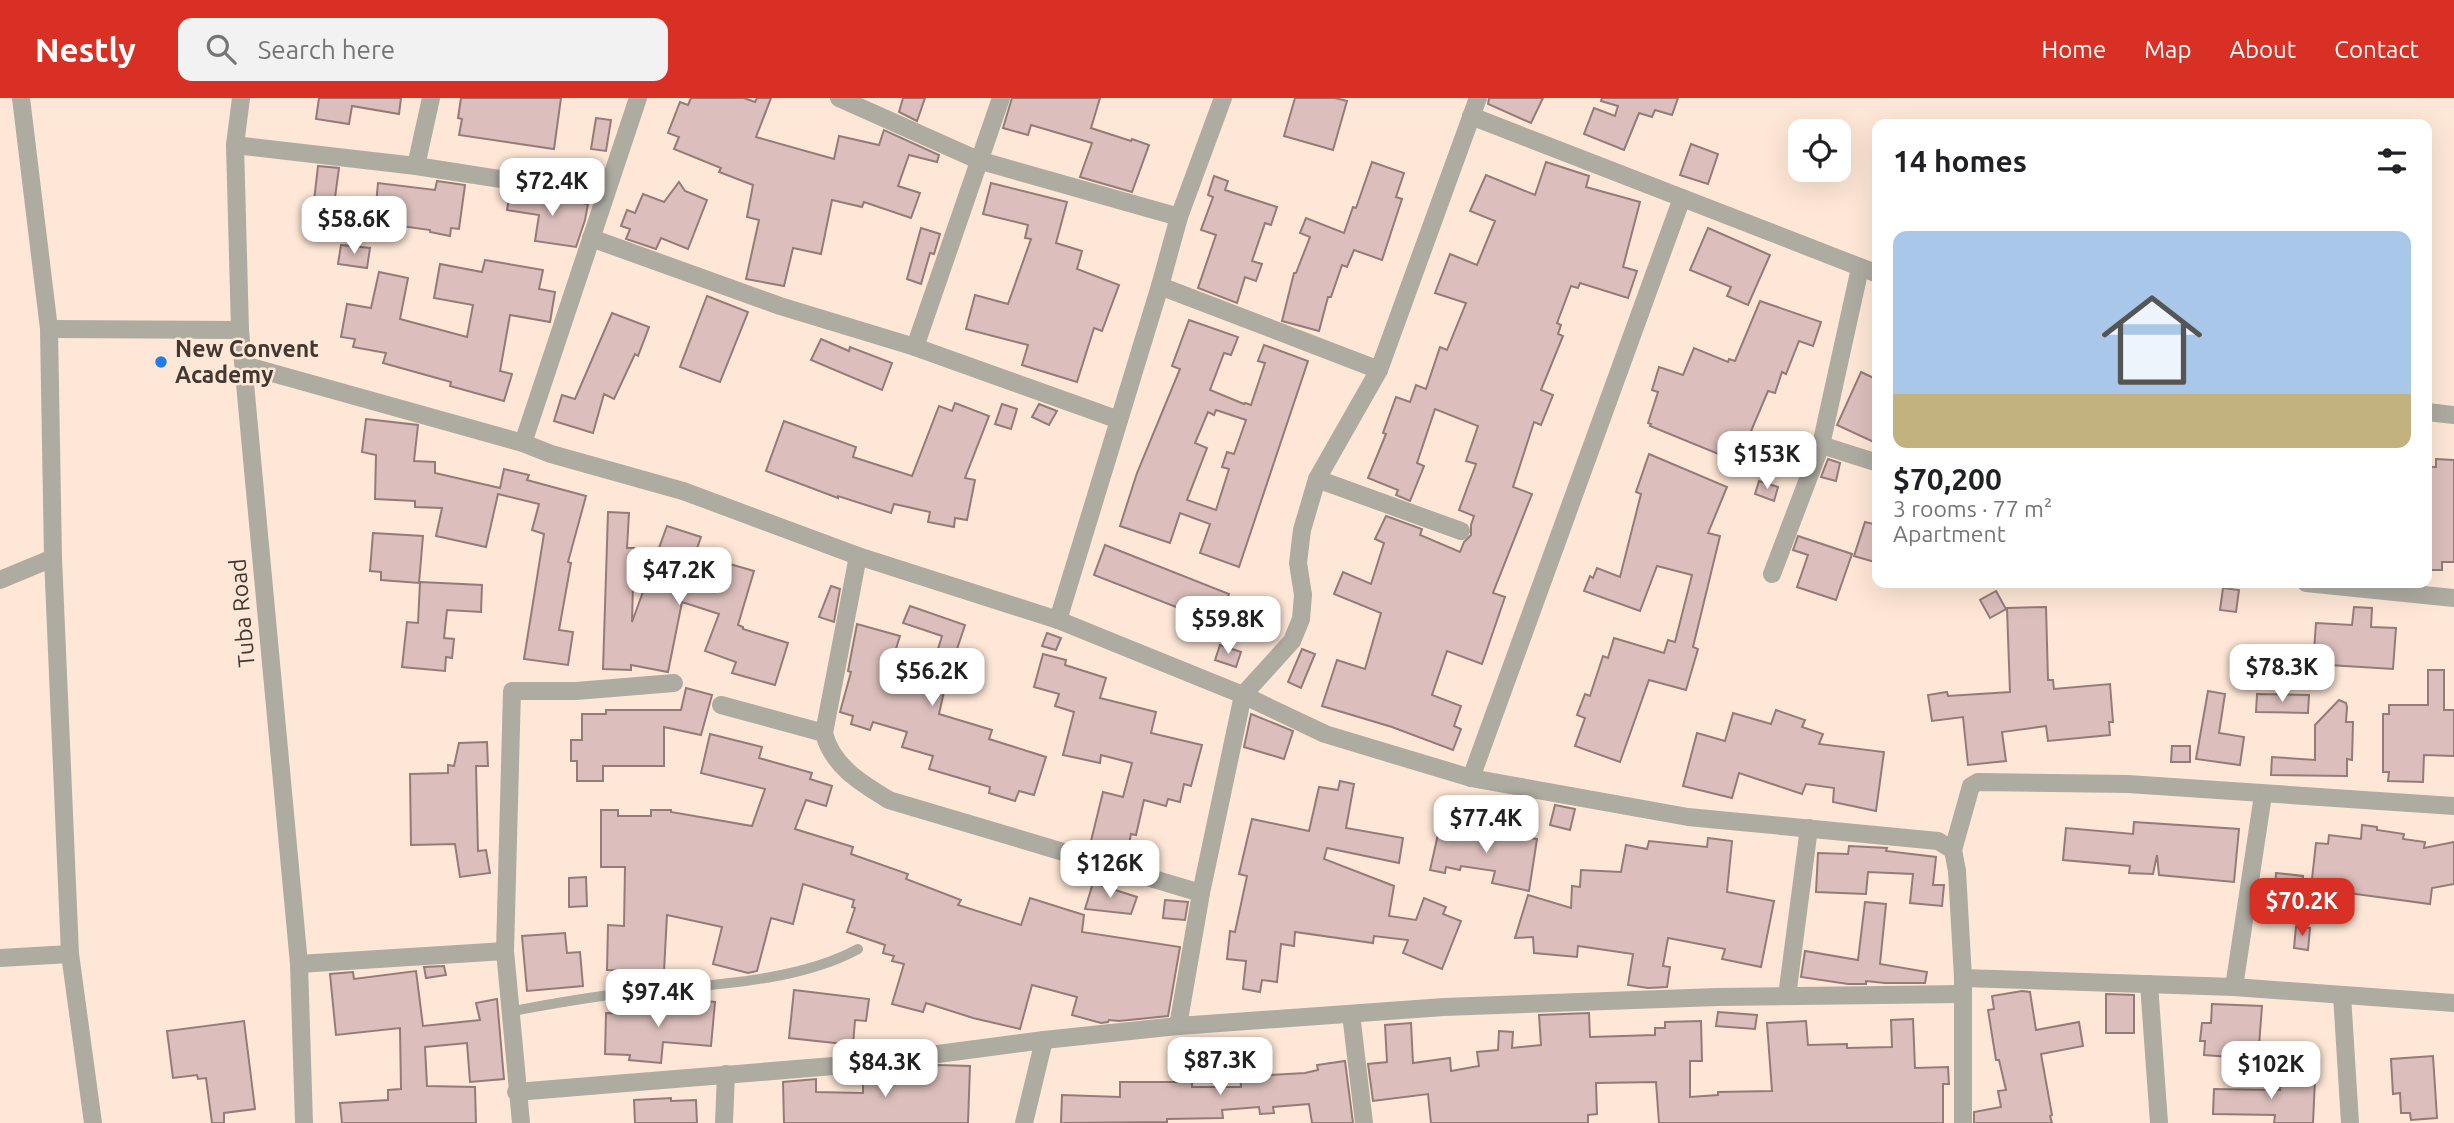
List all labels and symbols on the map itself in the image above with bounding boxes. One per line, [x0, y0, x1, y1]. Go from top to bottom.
pin: $72.4K [495, 158, 609, 218]
pin: $58.6K [297, 197, 411, 256]
place label: New Convent Academy [175, 336, 319, 387]
marker: New Convent Academy [153, 354, 169, 370]
pin: $153K [1718, 432, 1816, 491]
pin: $47.2K [622, 547, 736, 607]
street label: Tuba Road [224, 558, 259, 668]
pin: $59.8K [1171, 596, 1285, 656]
pin: $78.3K [2225, 644, 2339, 704]
pin: $56.2K [875, 648, 989, 708]
pin: $77.4K [1429, 796, 1543, 855]
pin: $126K [1061, 840, 1159, 900]
pin: $70.2K [2245, 878, 2359, 938]
pin: $97.4K [601, 970, 715, 1029]
pin: $87.3K [1163, 1038, 1277, 1097]
pin: $84.3K [828, 1040, 942, 1099]
pin: $102K [2222, 1042, 2320, 1101]

